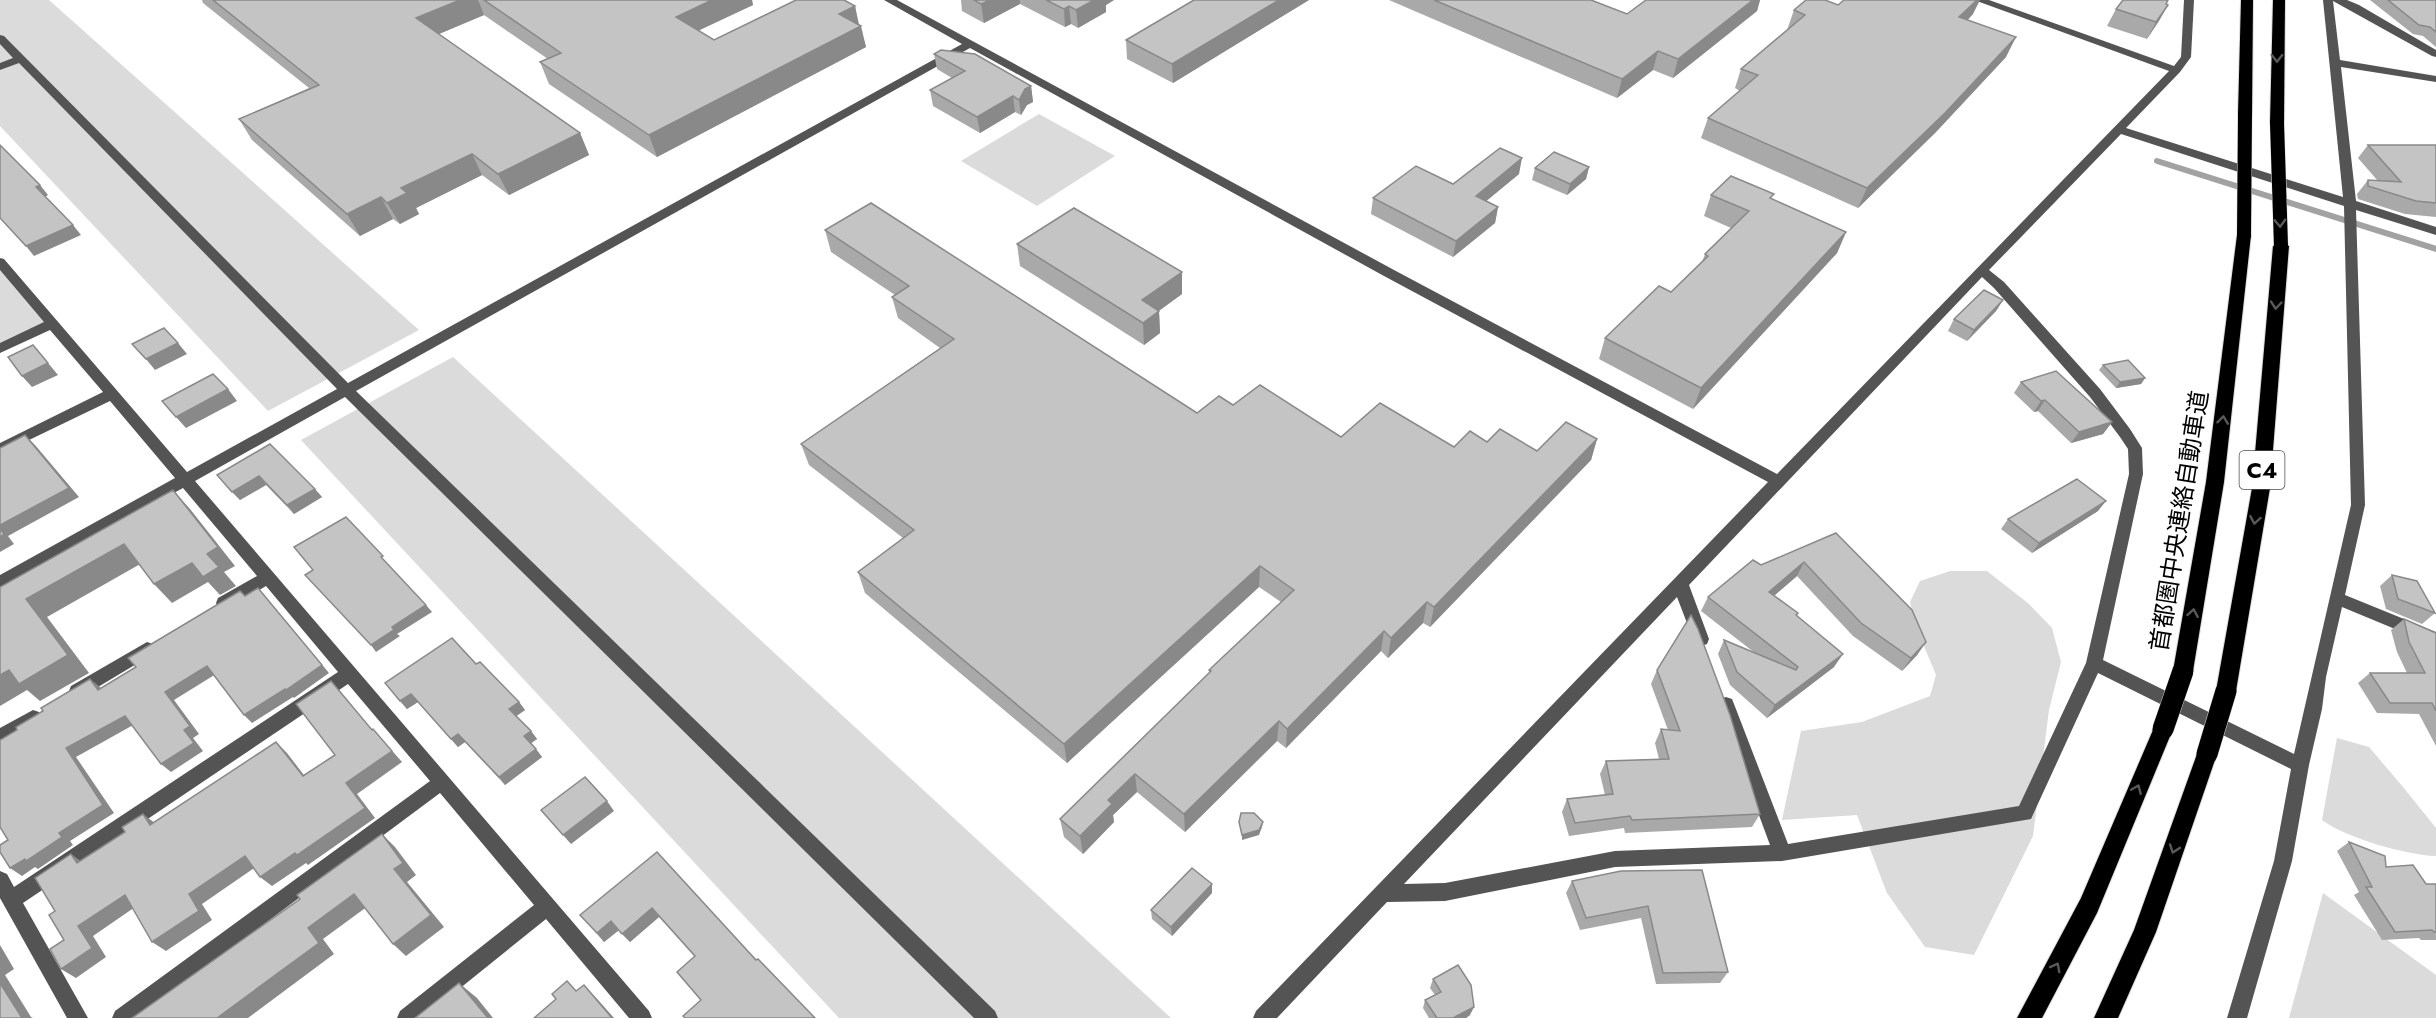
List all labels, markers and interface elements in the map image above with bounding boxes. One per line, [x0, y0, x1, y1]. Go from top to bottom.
one-way arrow [2271, 54, 2283, 63]
one-way arrow [2274, 219, 2286, 228]
one-way arrow [2270, 300, 2283, 309]
street label: 首都圏中央連絡自動車道 [2141, 388, 2217, 654]
one-way arrow [2217, 416, 2229, 425]
road number: C4 [2240, 451, 2284, 489]
one-way arrow [2250, 515, 2262, 524]
one-way arrow [2186, 608, 2198, 618]
one-way arrow [2130, 785, 2142, 796]
one-way arrow [2168, 843, 2181, 853]
one-way arrow [2049, 962, 2060, 973]

